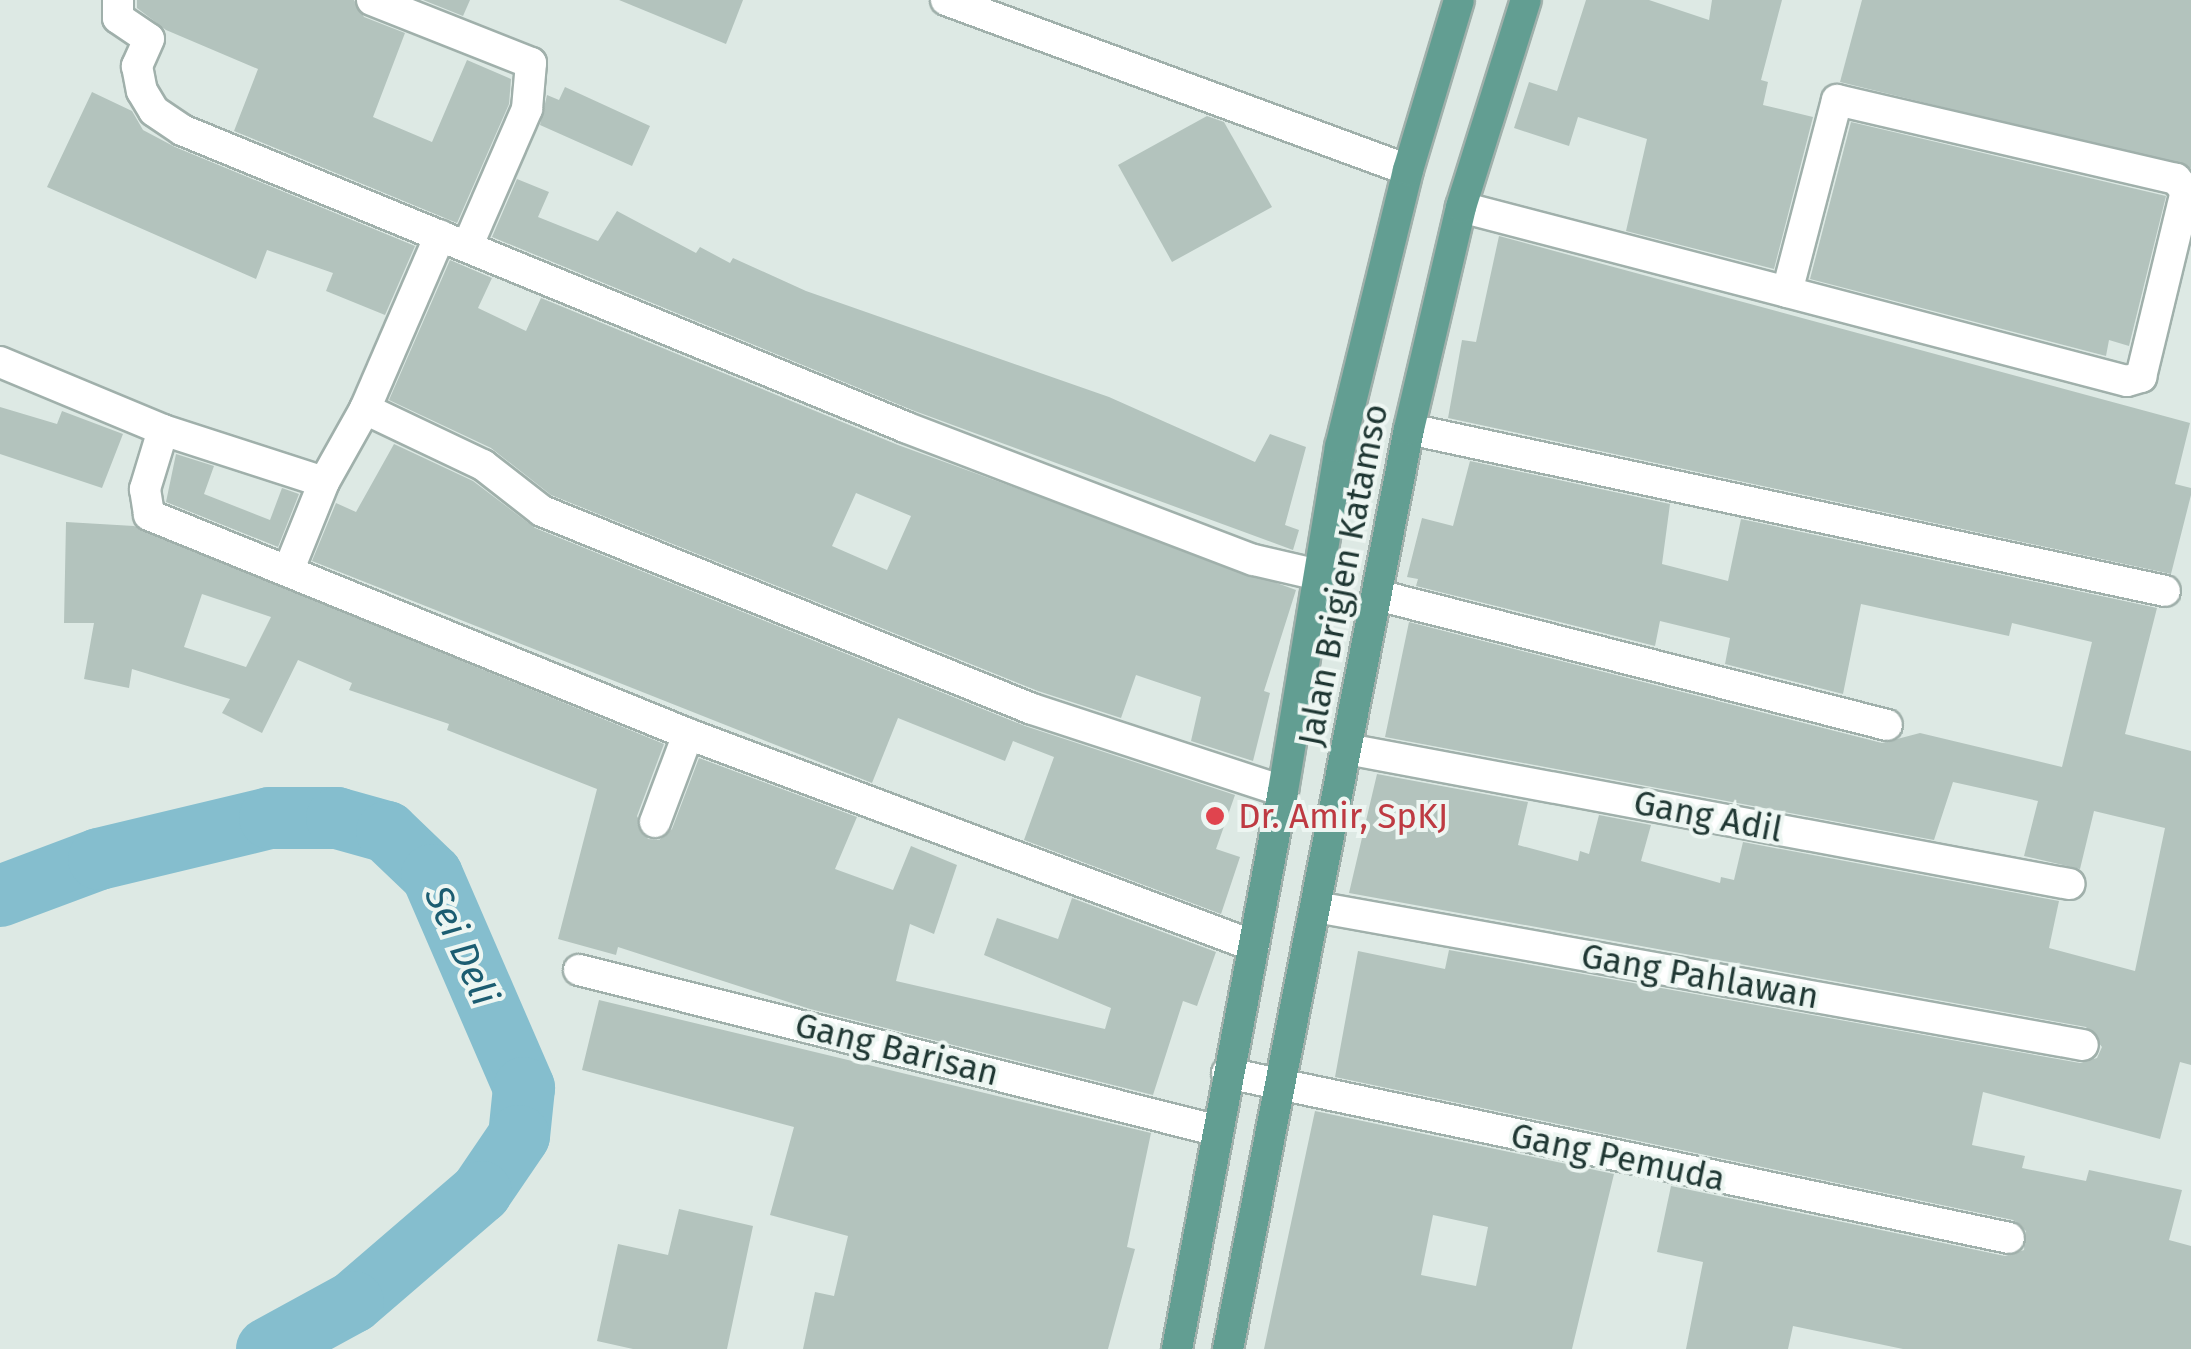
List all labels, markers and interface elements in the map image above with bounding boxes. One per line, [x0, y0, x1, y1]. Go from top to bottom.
street label: Jalan Brigjen Katamso [1289, 400, 1397, 750]
street label: Gang Adil [1630, 781, 1786, 851]
place label: Dr. Amir, SpKJ [1238, 795, 1448, 837]
marker: Dr. Amir, SpKJ [1202, 803, 1228, 829]
water label: Sei Deli [415, 879, 507, 1013]
street label: Gang Pahlawan [1578, 934, 1822, 1018]
street label: Gang Barisan [791, 1003, 1003, 1095]
street label: Gang Pemuda [1507, 1114, 1729, 1200]

